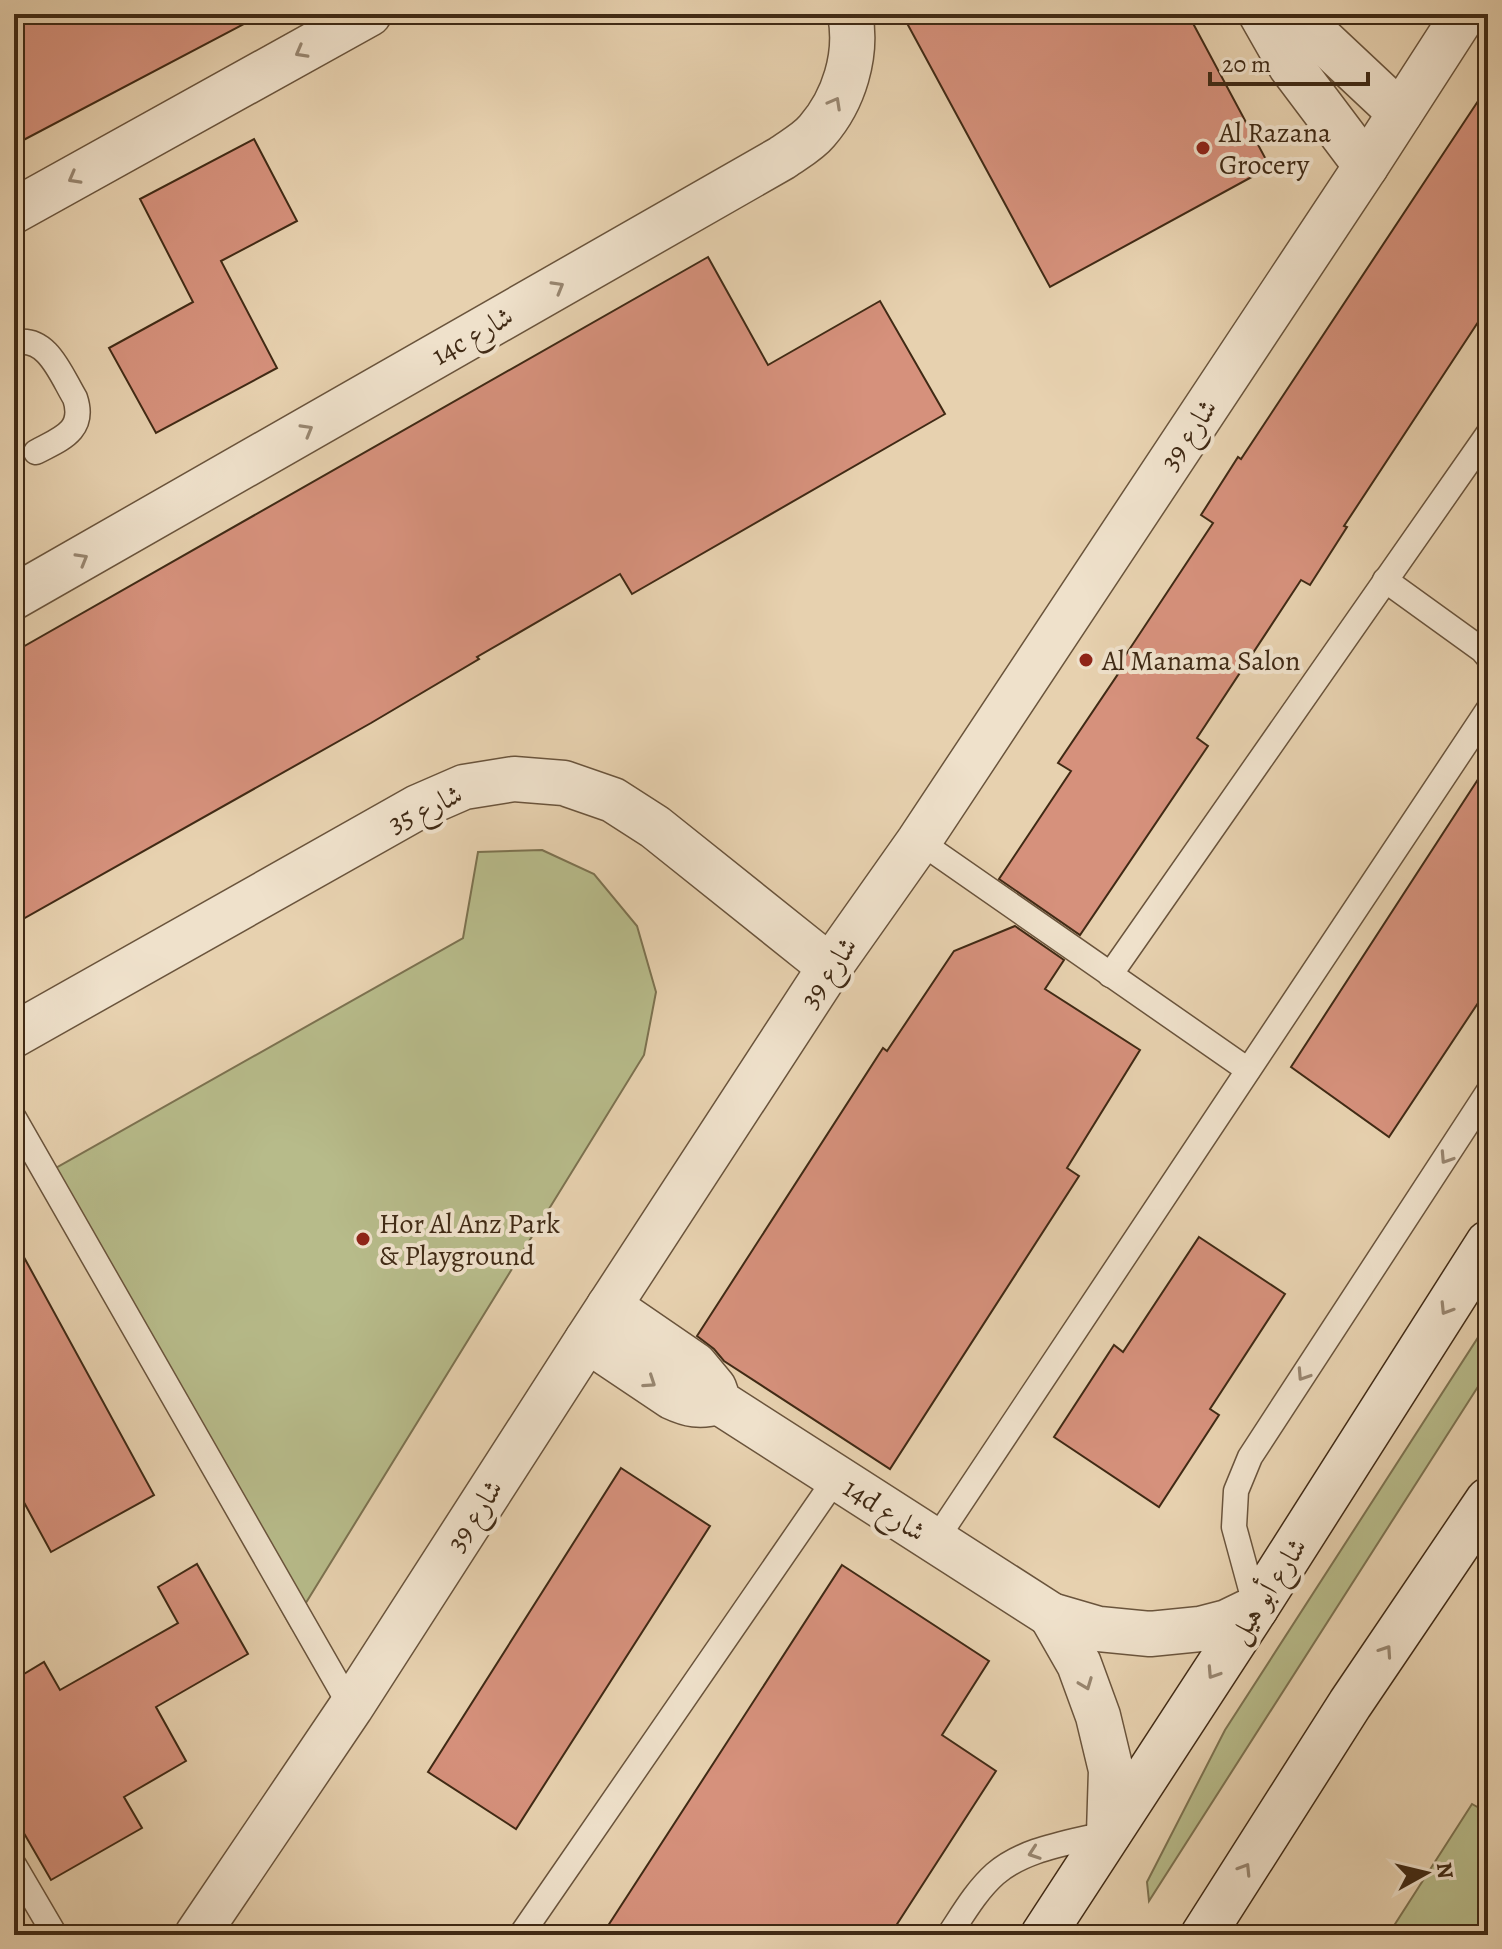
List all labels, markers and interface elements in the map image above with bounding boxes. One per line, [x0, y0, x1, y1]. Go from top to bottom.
scale bar [1210, 36, 1368, 86]
one-way arrow [295, 42, 310, 58]
text: 20 m [1222, 48, 1271, 80]
one-way arrow [825, 97, 841, 112]
place label: Al Razana Grocery [1218, 114, 1331, 184]
marker: Al Razana Grocery [1194, 139, 1212, 157]
one-way arrow [68, 168, 82, 184]
one-way arrow [549, 281, 563, 297]
street label: 14c شارع [425, 297, 522, 378]
street label: شارع 39 [1151, 391, 1230, 480]
one-way arrow [299, 424, 314, 439]
one-way arrow [74, 553, 88, 568]
place label: Al Manama Salon [1101, 642, 1300, 680]
marker: Al Manama Salon [1077, 651, 1095, 669]
street label: شارع 35 [382, 775, 470, 846]
street label: شارع 39 [791, 929, 870, 1018]
one-way arrow [1440, 1149, 1455, 1163]
place label: Hor Al Anz Park & Playground [379, 1205, 560, 1275]
marker: Hor Al Anz Park & Playground [354, 1230, 372, 1248]
one-way arrow [1441, 1300, 1456, 1314]
one-way arrow [1298, 1366, 1313, 1381]
one-way arrow [641, 1372, 655, 1387]
street label: 14d شارع [834, 1469, 933, 1554]
street label: شارع 39 [438, 1472, 516, 1561]
street label: شارع أبو هيل [1219, 1530, 1319, 1653]
one-way arrow [1376, 1645, 1391, 1660]
one-way arrow [1208, 1664, 1223, 1679]
one-way arrow [1076, 1676, 1093, 1690]
north arrow [1386, 1833, 1466, 1913]
one-way arrow [1028, 1843, 1042, 1859]
text: N [1429, 1860, 1461, 1880]
one-way arrow [1235, 1863, 1250, 1878]

